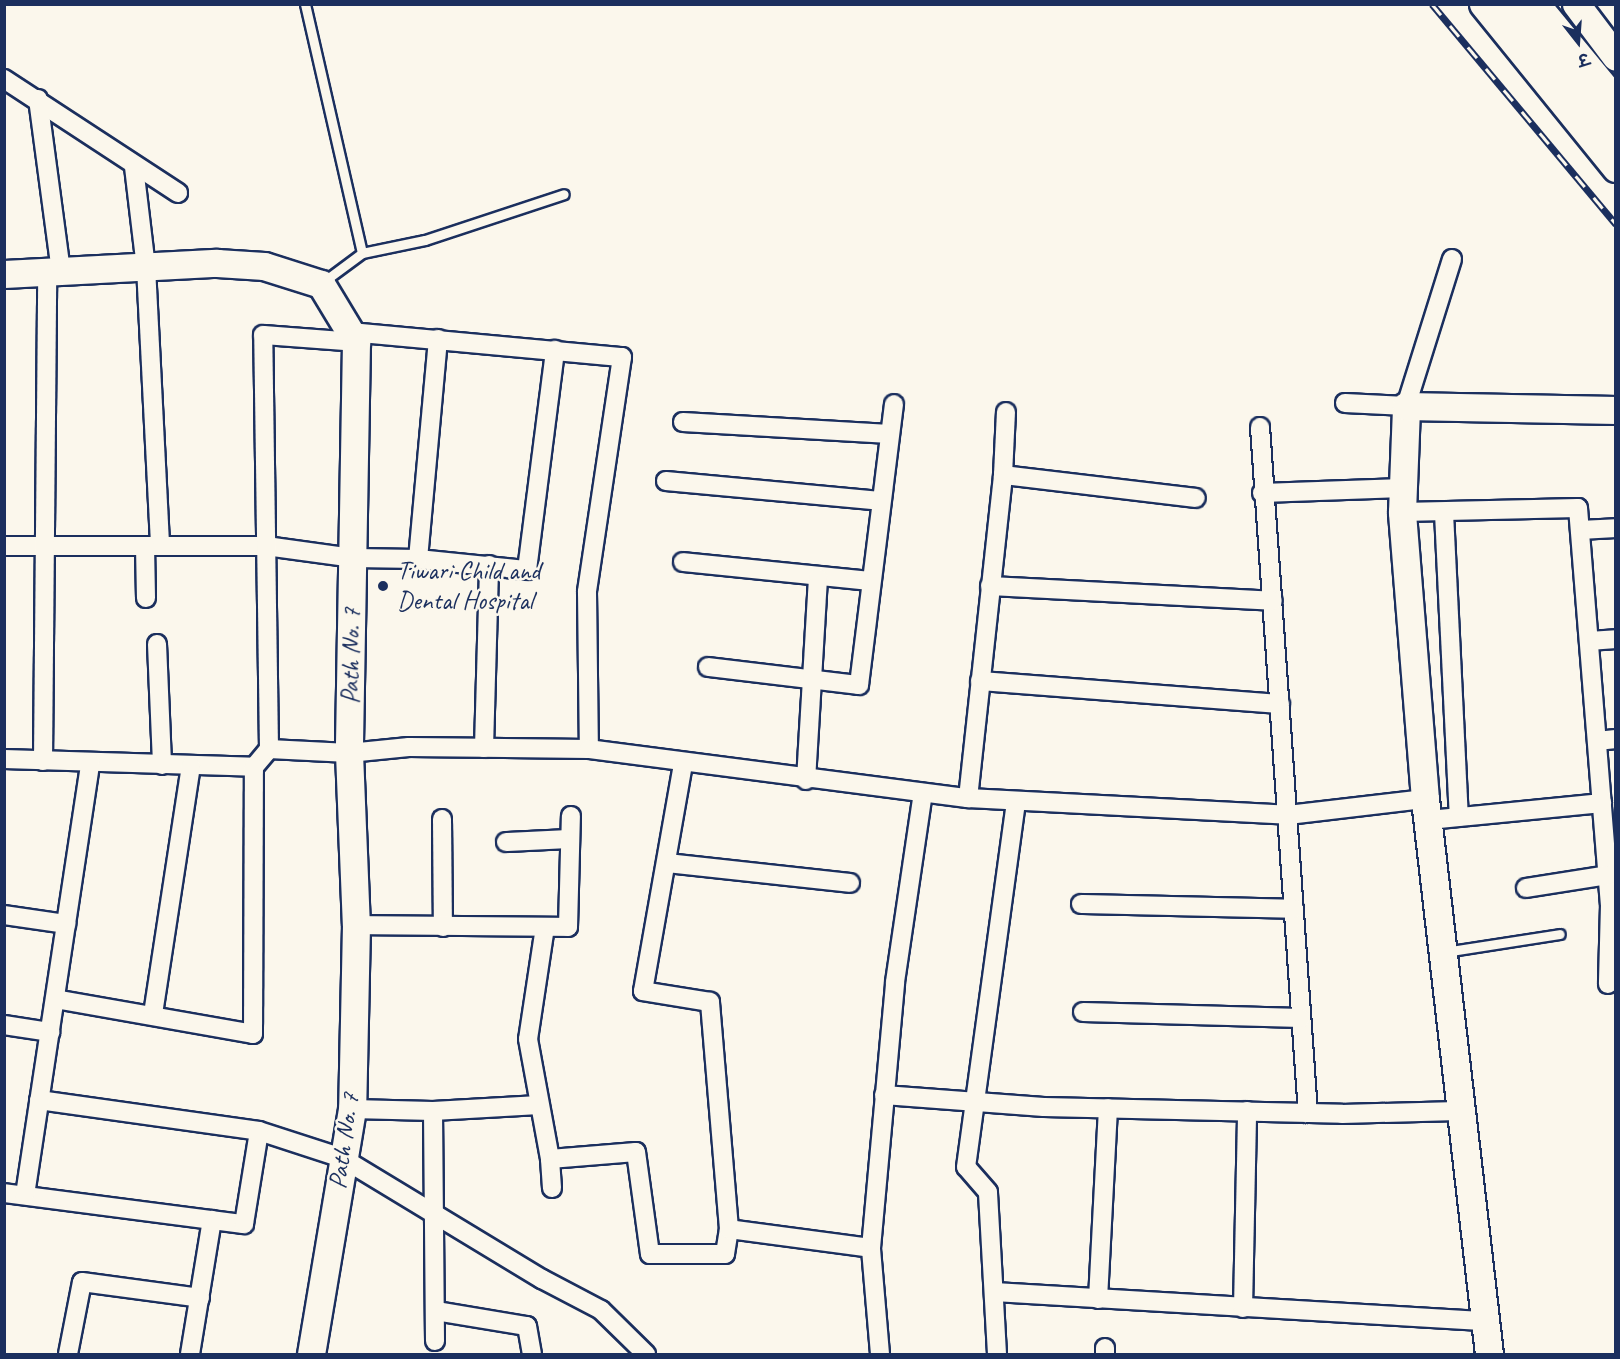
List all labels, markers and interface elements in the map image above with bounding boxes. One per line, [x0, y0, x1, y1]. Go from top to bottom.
north arrow [1548, 12, 1608, 72]
text: उ [1575, 48, 1591, 70]
place label: Tiwari Child and Dental Hospital [397, 555, 542, 616]
marker: Tiwari Child and Dental Hospital [374, 577, 392, 595]
street label: Path No. 7 [335, 607, 367, 705]
street label: Path No. 7 [322, 1091, 366, 1191]

